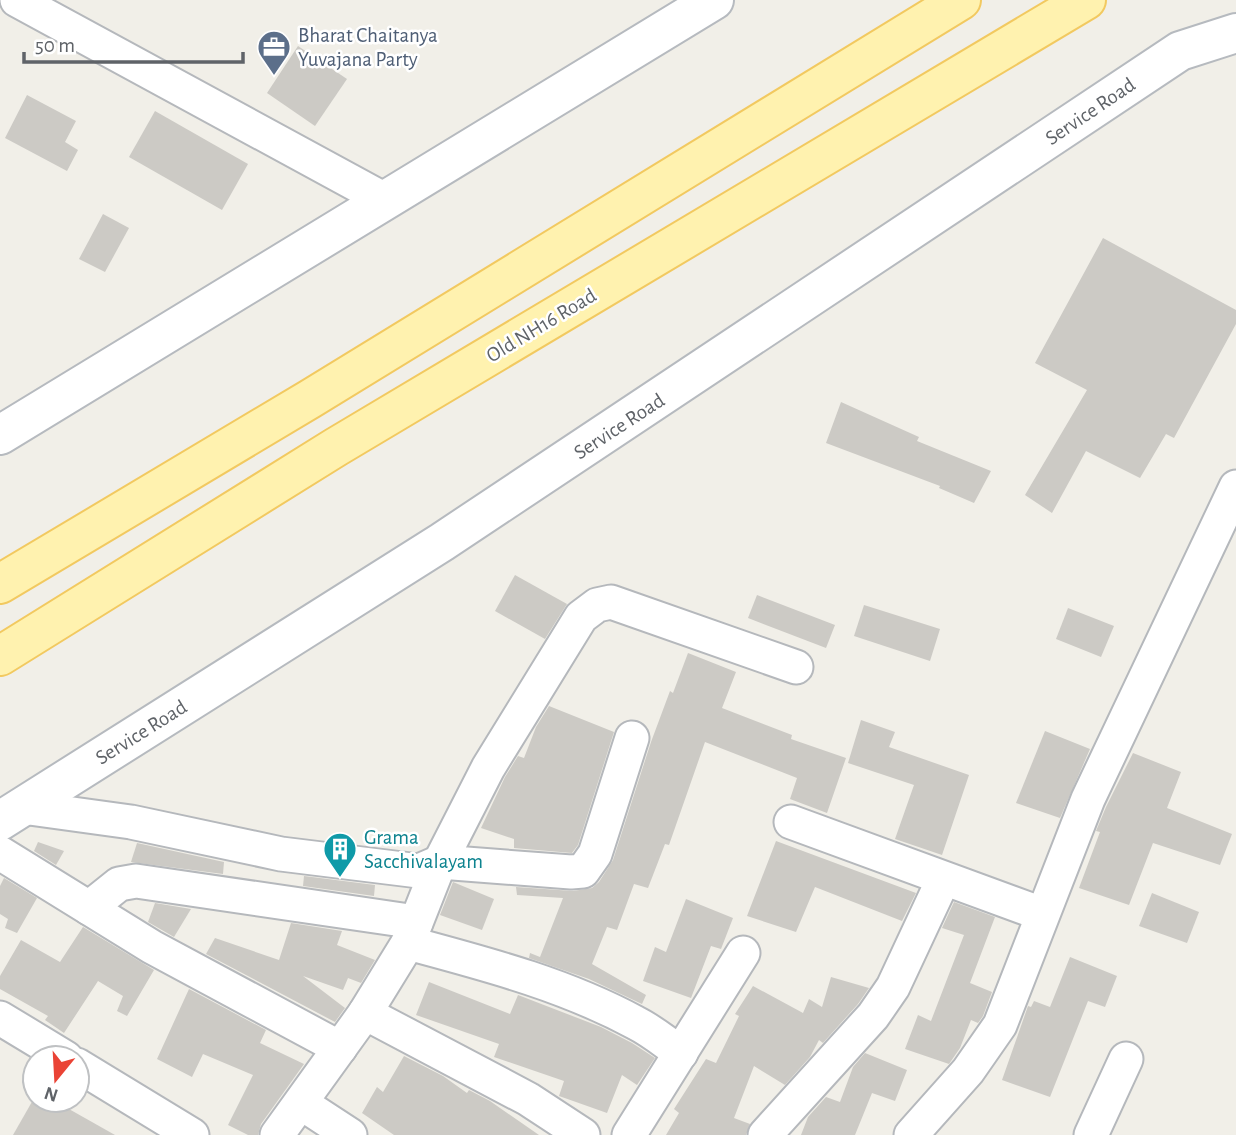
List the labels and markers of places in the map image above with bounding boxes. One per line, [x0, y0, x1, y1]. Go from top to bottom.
place label: Bharat Chaitanya Yuvajana Party [298, 25, 438, 70]
office icon: Bharat Chaitanya Yuvajana Party [255, 28, 293, 77]
place label: Grama Sacchivalayam [364, 827, 483, 872]
building icon: Grama Sacchivalayam [321, 830, 359, 879]

